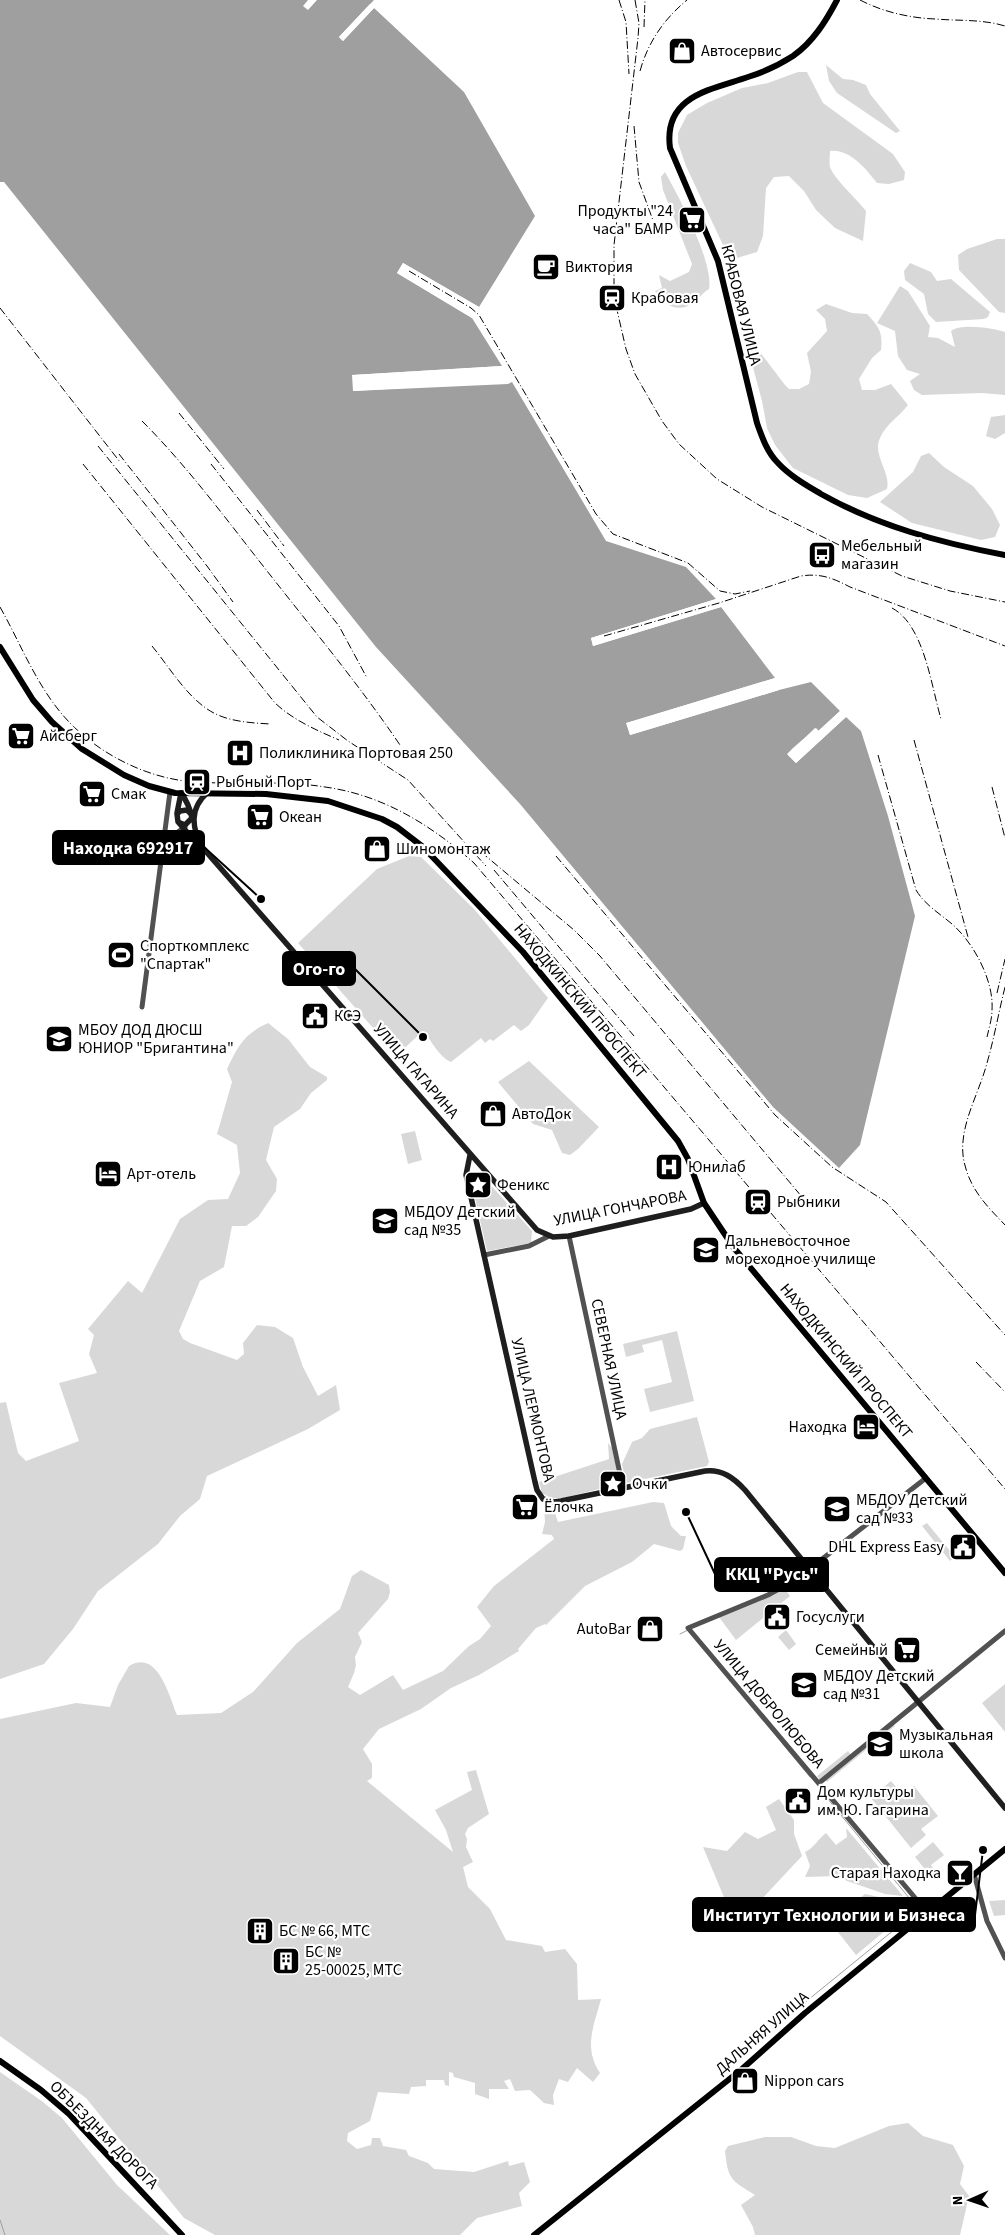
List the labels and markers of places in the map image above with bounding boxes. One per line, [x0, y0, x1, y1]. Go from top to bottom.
shop icon: Автосервис [667, 36, 697, 66]
place label: Автосервис [701, 40, 782, 62]
place label: Продукты "24 часа" БАМР [577, 200, 673, 240]
supermarket icon: Продукты "24 часа" БАМР [677, 205, 707, 235]
cafe icon: Виктория [531, 252, 561, 282]
place label: Виктория [565, 256, 633, 278]
station icon: Крабовая [597, 283, 627, 313]
place label: Крабовая [631, 287, 699, 309]
place label: Мебельный магазин [841, 535, 922, 575]
bus stop icon: Мебельный магазин [807, 540, 837, 570]
supermarket icon: Айсберг [6, 721, 36, 751]
place label: Айсберг [40, 725, 97, 747]
hospital icon: Поликлиника Портовая 250 [225, 738, 255, 768]
place label: Поликлиника Портовая 250 [259, 742, 453, 764]
station icon: Рыбный Порт [182, 767, 212, 797]
place label: Рыбный Порт [216, 771, 312, 793]
supermarket icon: Смак [77, 779, 107, 809]
place label: Смак [111, 783, 146, 805]
supermarket icon: Океан [245, 802, 275, 832]
place label: Океан [279, 806, 322, 828]
callout: Находка 692917 [53, 831, 204, 864]
shop icon: Шиномонтаж [362, 834, 392, 864]
place label: Шиномонтаж [396, 838, 491, 860]
place label: Спорткомплекс "Спартак" [140, 935, 249, 975]
sports icon: Спорткомплекс "Спартак" [106, 940, 136, 970]
callout: Ого-го [283, 952, 355, 985]
public building icon: КСЭ [300, 1001, 330, 1031]
place label: КСЭ [334, 1005, 361, 1027]
place label: МБОУ ДОД ДЮСШ ЮНИОР "Бригантина" [78, 1019, 234, 1059]
school or university icon: МБОУ ДОД ДЮСШ ЮНИОР "Бригантина" [44, 1024, 74, 1054]
shop icon: АвтоДок [478, 1099, 508, 1129]
place label: АвтоДок [512, 1103, 571, 1125]
hospital icon: Юнилаб [654, 1152, 684, 1182]
place label: Юнилаб [688, 1156, 746, 1178]
hotel icon: Арт-отель [93, 1159, 123, 1189]
place label: Арт-отель [127, 1163, 196, 1185]
place icon: Феникс [463, 1170, 493, 1200]
place label: Феникс [497, 1174, 550, 1196]
station icon: Рыбники [743, 1187, 773, 1217]
place label: Рыбники [777, 1191, 841, 1213]
place label: МБДОУ Детский сад №35 [404, 1201, 516, 1241]
school or university icon: МБДОУ Детский сад №35 [370, 1206, 400, 1236]
place label: Дальневосточное мореходное училище [725, 1230, 876, 1270]
school or university icon: Дальневосточное мореходное училище [691, 1235, 721, 1265]
hotel icon: Находка [851, 1412, 881, 1442]
place label: Находка [789, 1416, 847, 1438]
place icon: Очки [598, 1469, 628, 1499]
place label: Очки [632, 1473, 668, 1495]
place label: МБДОУ Детский сад №33 [856, 1489, 968, 1529]
supermarket icon: Ёлочка [510, 1492, 540, 1522]
school or university icon: МБДОУ Детский сад №33 [822, 1494, 852, 1524]
place label: Ёлочка [544, 1496, 594, 1518]
public building icon: DHL Express Easy [948, 1532, 978, 1562]
place label: DHL Express Easy [828, 1536, 945, 1558]
callout: ККЦ "Русь" [715, 1558, 828, 1591]
public building icon: Госуслуги [762, 1602, 792, 1632]
place label: Госуслуги [796, 1606, 865, 1628]
shop icon: AutoBar [635, 1614, 665, 1644]
place label: AutoBar [577, 1618, 631, 1640]
supermarket icon: Семейный [892, 1635, 922, 1665]
place label: Семейный [815, 1639, 888, 1661]
place label: МБДОУ Детский сад №31 [823, 1665, 935, 1705]
school or university icon: МБДОУ Детский сад №31 [789, 1670, 819, 1700]
place label: Музыкальная школа [899, 1724, 993, 1764]
school or university icon: Музыкальная школа [865, 1729, 895, 1759]
place label: Дом культуры им. Ю. Гагарина [817, 1781, 929, 1821]
public building icon: Дом культуры им. Ю. Гагарина [783, 1786, 813, 1816]
bar icon: Старая Находка [945, 1858, 975, 1888]
place label: Старая Находка [831, 1862, 941, 1884]
callout: Институт Технологии и Бизнеса [693, 1898, 975, 1931]
building icon: БС № 66, МТС [245, 1916, 275, 1946]
place label: БС № 66, МТС [279, 1920, 370, 1942]
place label: БС № 25-00025, МТС [305, 1941, 402, 1981]
building icon: БС № 25-00025, МТС [271, 1946, 301, 1976]
shop icon: Nippon cars [730, 2066, 760, 2096]
place label: Nippon cars [764, 2070, 844, 2092]

